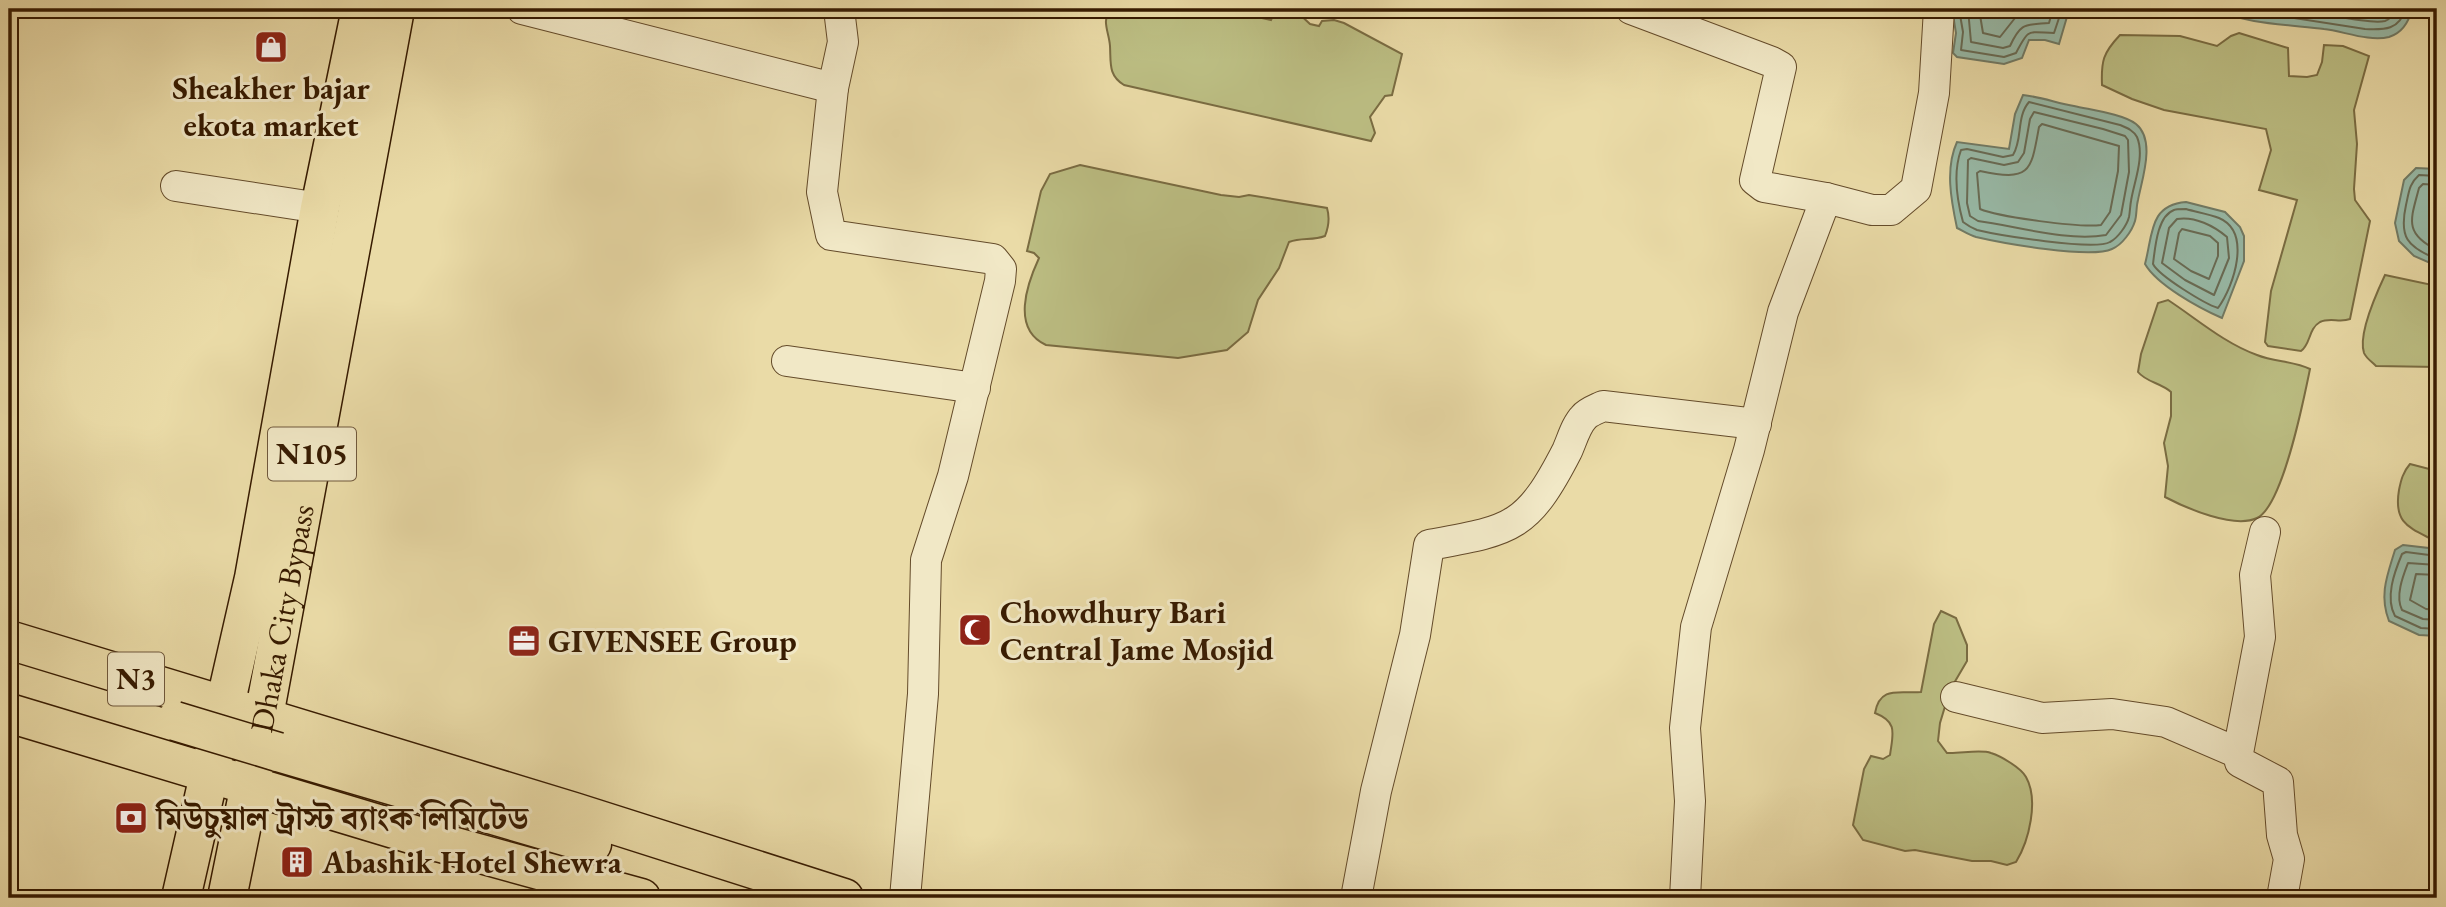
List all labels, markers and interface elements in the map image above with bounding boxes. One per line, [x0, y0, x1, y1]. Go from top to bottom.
shop icon: Sheakher bajar ekota market [252, 28, 290, 66]
place label: Sheakher bajar ekota market [172, 67, 371, 146]
road number: N105 [268, 428, 356, 481]
street label: Dhaka City Bypass [240, 501, 324, 736]
place label: Chowdhury Bari Central Jame Mosjid [1000, 591, 1274, 670]
mosque icon: Chowdhury Bari Central Jame Mosjid [956, 611, 994, 649]
place label: GIVENSEE Group [548, 620, 797, 662]
office icon: GIVENSEE Group [505, 622, 543, 660]
road number: N3 [108, 652, 164, 706]
place label: মিউচুয়াল ট্রাস্ট ব্যাংক লিমিটেড [154, 797, 530, 839]
bank icon: মিউচুয়াল ট্রাস্ট ব্যাংক লিমিটেড [112, 799, 150, 837]
place label: Abashik Hotel Shewra [321, 841, 623, 883]
building icon: Abashik Hotel Shewra [278, 843, 316, 881]

